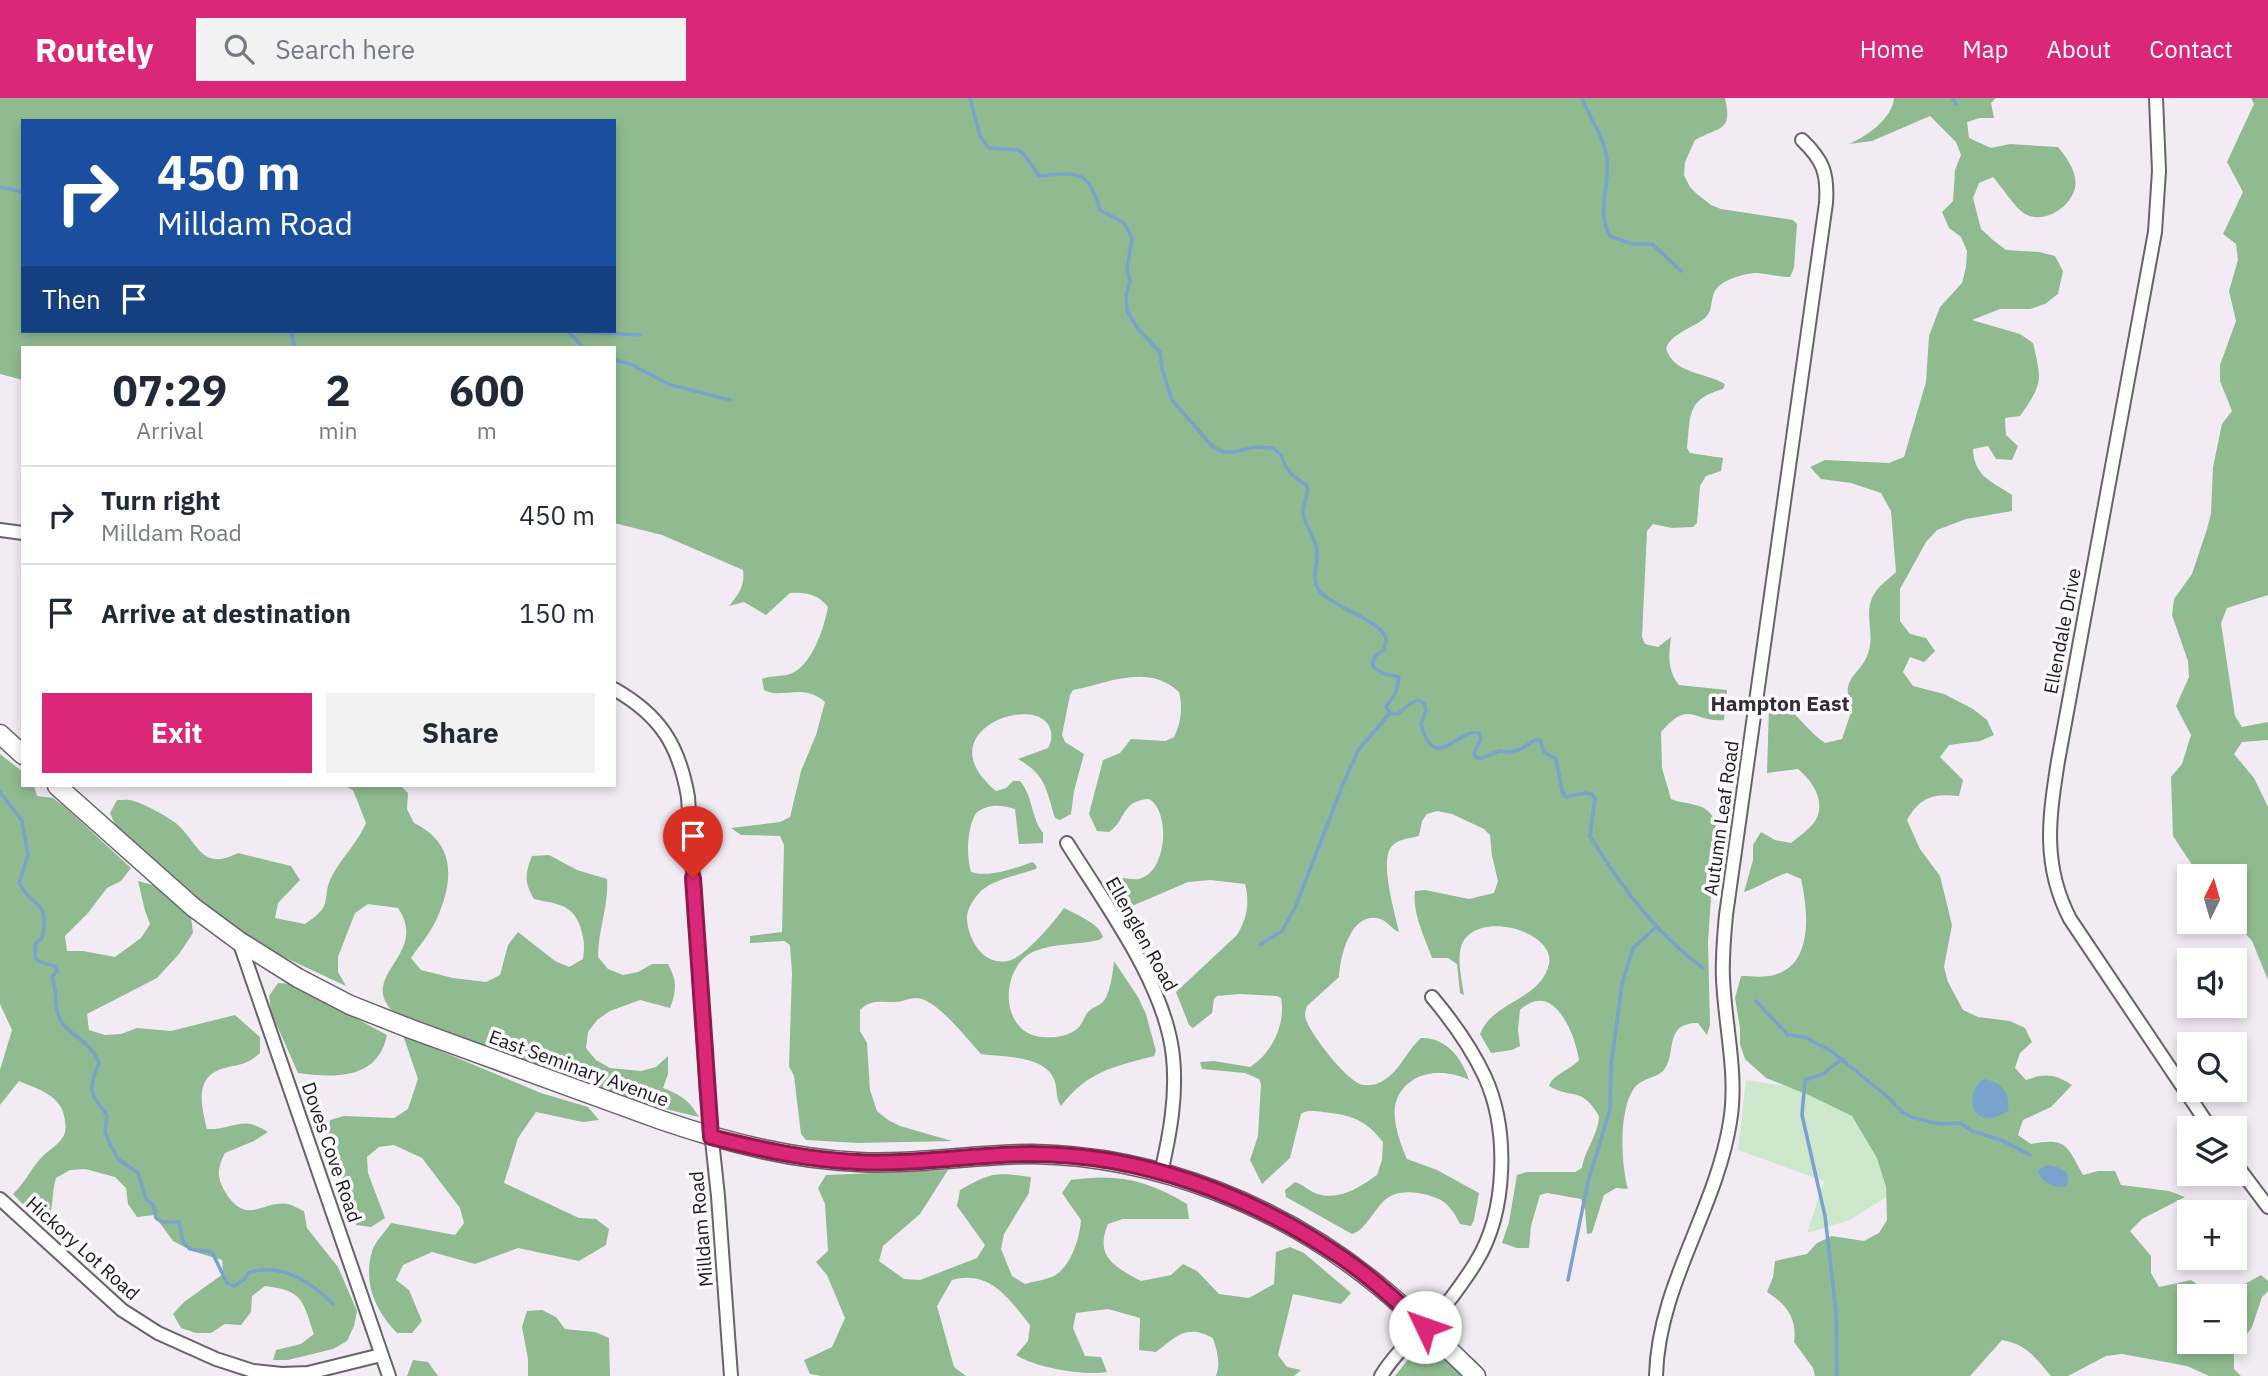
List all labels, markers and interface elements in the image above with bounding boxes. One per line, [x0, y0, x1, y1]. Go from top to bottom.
search box [196, 18, 686, 81]
text: Routely [35, 28, 154, 71]
icon: search [220, 30, 258, 68]
text: Search here [276, 32, 415, 66]
text: Home [1860, 33, 1924, 65]
text: Map [1962, 33, 2008, 65]
text: About [2046, 33, 2111, 65]
text: Contact [2149, 33, 2233, 65]
text: 450 m [157, 140, 301, 203]
icon: right [42, 147, 133, 238]
text: Milldam Road [157, 202, 353, 244]
icon: arrive [115, 280, 153, 318]
text: Then [42, 282, 101, 316]
text: 07:29 [112, 363, 227, 418]
text: 2 [325, 363, 351, 418]
text: 600 [449, 363, 525, 418]
text: Arrival [136, 415, 203, 445]
text: min [319, 415, 357, 445]
text: m [477, 415, 497, 445]
text: Turn right [101, 483, 220, 517]
icon: right [42, 496, 80, 534]
text: 450 m [519, 498, 595, 532]
text: Milldam Road [101, 517, 242, 547]
street label: Ellendale Drive [2038, 566, 2086, 696]
icon: arrive [42, 594, 80, 632]
text: Arrive at destination [101, 596, 351, 630]
text: 150 m [519, 596, 595, 630]
district label: Hampton East [1711, 689, 1850, 717]
button: Exit [42, 693, 312, 773]
button: Share [326, 693, 595, 773]
street label: Autumn Leaf Road [1698, 739, 1744, 897]
pin [663, 806, 723, 878]
icon: arrive [674, 817, 712, 855]
north arrow [2177, 864, 2247, 934]
map controls [2177, 864, 2247, 1354]
street label: Ellenglen Road [1101, 873, 1183, 995]
button: sound [2177, 948, 2247, 1018]
street label: East Seminary Avenue [486, 1024, 672, 1112]
button: search [2177, 1032, 2247, 1102]
street label: Doves Cove Road [297, 1079, 367, 1225]
button: layers [2177, 1116, 2247, 1186]
street label: Milldam Road [684, 1170, 718, 1288]
street label: Hickory Lot Road [21, 1191, 145, 1305]
button: + [2177, 1200, 2247, 1270]
button: − [2177, 1284, 2247, 1354]
position arrow [1388, 1290, 1462, 1364]

